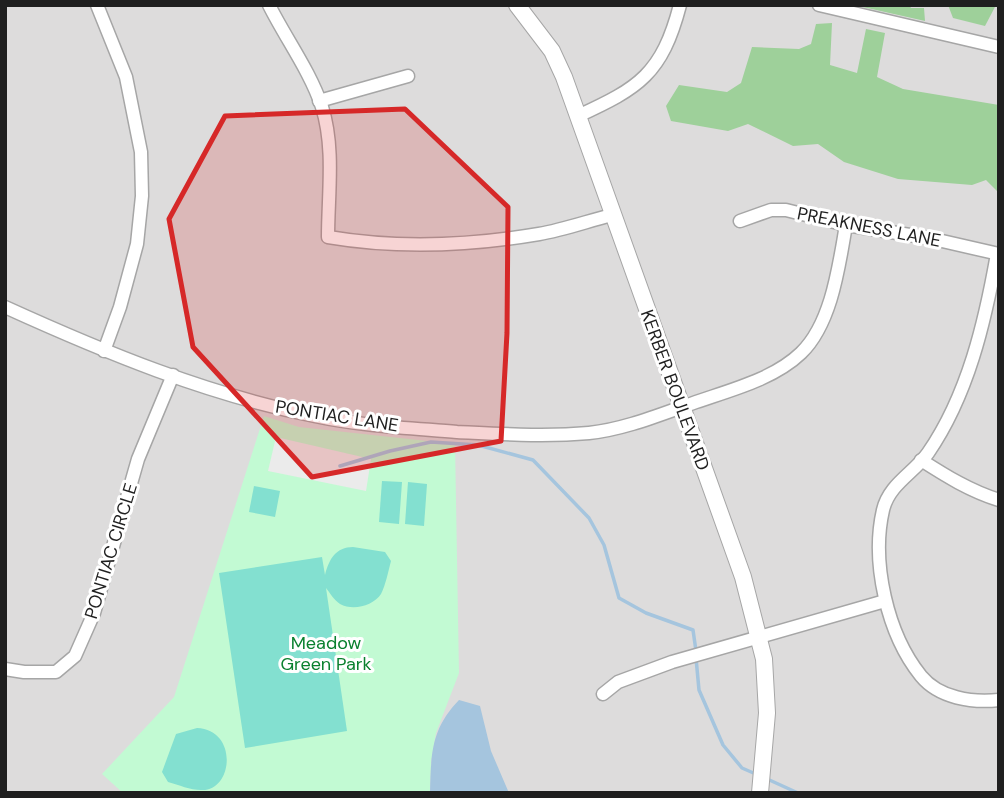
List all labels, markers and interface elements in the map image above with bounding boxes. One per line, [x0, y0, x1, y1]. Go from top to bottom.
street label: PREAKNESS LANE [795, 201, 943, 253]
street label: KERBER BOULEVARD [635, 306, 715, 474]
street label: PONTIAC LANE [274, 394, 400, 438]
street label: PONTIAC CIRCLE [79, 480, 143, 622]
park label: Meadow Green Park [280, 631, 372, 676]

